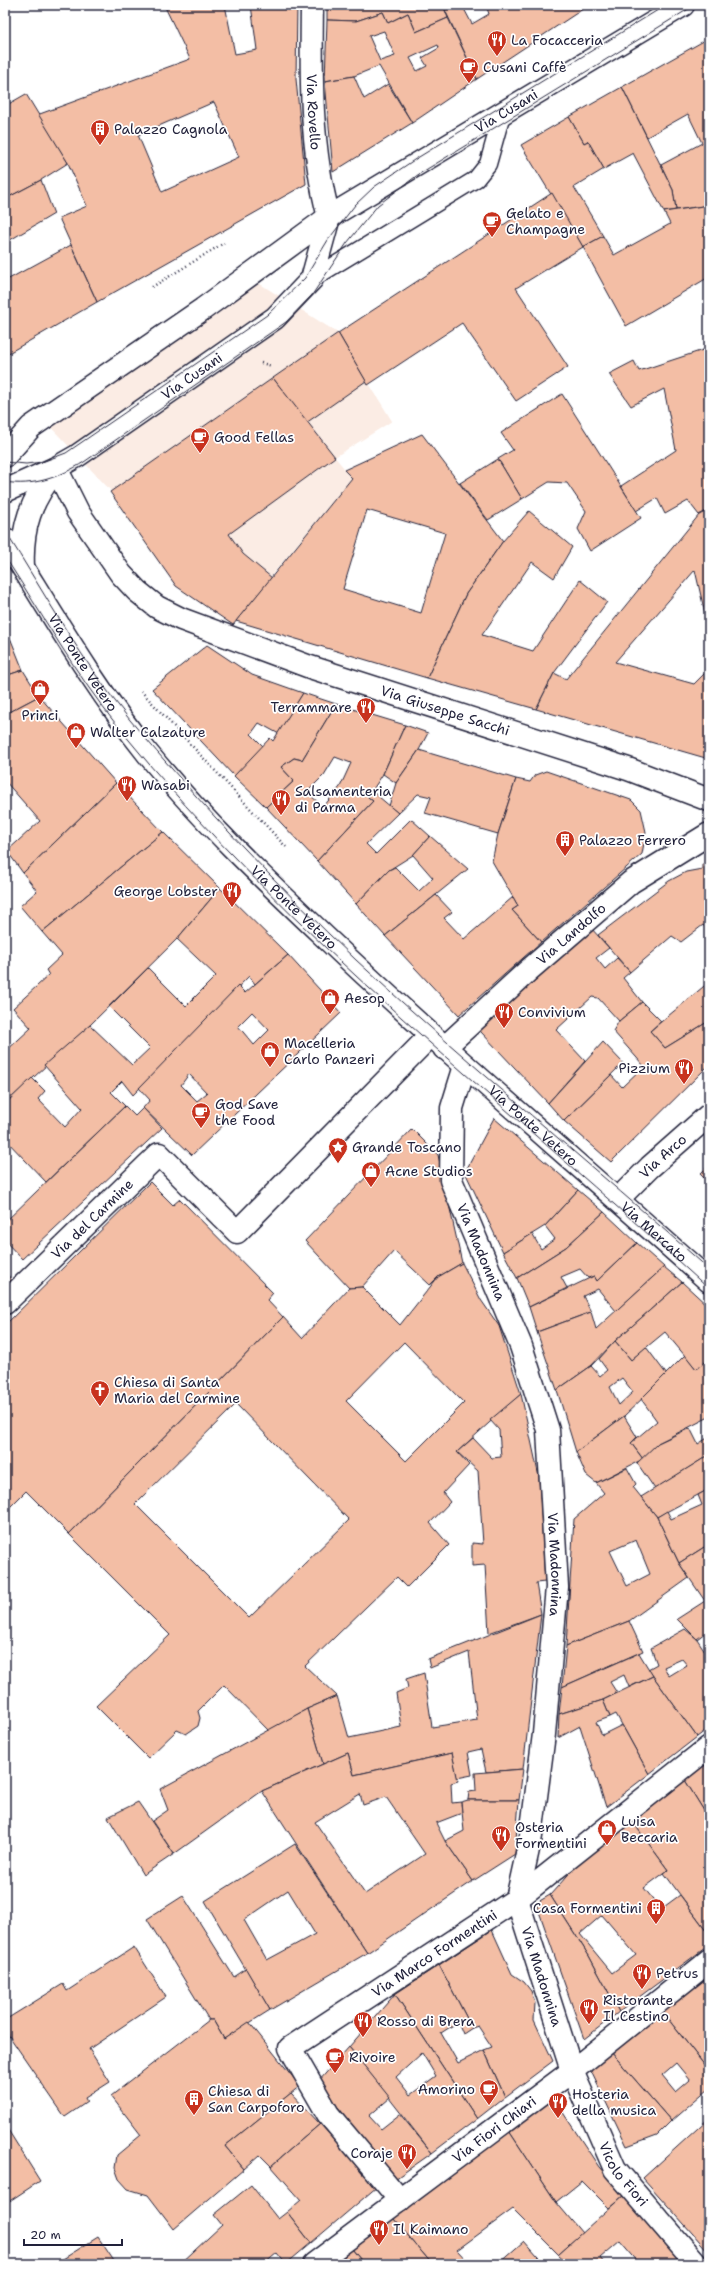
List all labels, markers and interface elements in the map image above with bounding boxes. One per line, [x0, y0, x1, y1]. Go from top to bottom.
restaurant icon: La Focacceria [486, 29, 508, 57]
place label: La Focacceria [511, 31, 603, 49]
cafe icon: Cusani Caffè [458, 56, 480, 84]
place label: Cusani Caffè [483, 58, 567, 76]
street label: Via Rovello [303, 74, 325, 151]
street label: Via Cusani [471, 85, 541, 137]
building icon: Palazzo Cagnola [89, 118, 111, 146]
place label: Palazzo Cagnola [114, 120, 228, 138]
place label: Gelato e Champagne [506, 204, 585, 238]
cafe icon: Gelato e Champagne [481, 210, 503, 238]
street label: Via Cusani [158, 348, 226, 404]
cafe icon: Good Fellas [189, 426, 211, 454]
place label: Good Fellas [214, 428, 294, 446]
street label: Via Ponte Vetero [44, 610, 122, 715]
shop icon: Princi [29, 678, 51, 706]
street label: Via Giuseppe Sacchi [378, 681, 512, 739]
restaurant icon: Terrammare [355, 696, 377, 724]
place label: Terrammare [270, 698, 352, 716]
place label: Princi [22, 706, 58, 724]
shop icon: Walter Calzature [65, 721, 87, 749]
place label: Walter Calzature [90, 723, 206, 741]
restaurant icon: Wasabi [116, 774, 138, 802]
place label: Wasabi [141, 776, 190, 794]
place label: Salsamenteria di Parma [295, 782, 391, 816]
restaurant icon: Salsamenteria di Parma [270, 788, 292, 816]
building icon: Palazzo Ferrero [554, 829, 576, 857]
place label: Palazzo Ferrero [579, 831, 686, 849]
street label: Via Ponte Vetero [247, 861, 341, 953]
restaurant icon: George Lobster [221, 880, 243, 908]
place label: George Lobster [114, 882, 218, 900]
street label: Via Landolfo [533, 899, 610, 968]
shop icon: Aesop [319, 987, 341, 1015]
place label: Aesop [344, 989, 385, 1007]
restaurant icon: Convivium [493, 1001, 515, 1029]
place label: Convivium [518, 1003, 586, 1021]
place label: Macelleria Carlo Panzeri [284, 1034, 375, 1068]
shop icon: Macelleria Carlo Panzeri [259, 1040, 281, 1068]
restaurant icon: Pizzium [673, 1057, 695, 1085]
place label: Pizzium [618, 1059, 670, 1077]
street label: Via Ponte Vetero [485, 1081, 582, 1170]
place label: God Save the Food [215, 1095, 279, 1129]
cafe icon: God Save the Food [190, 1101, 212, 1129]
street label: Via Arco [635, 1130, 690, 1182]
place icon: Grande Toscano [327, 1136, 349, 1164]
place label: Grande Toscano [352, 1138, 461, 1156]
shop icon: Acne Studios [360, 1160, 382, 1188]
place label: Acne Studios [385, 1162, 473, 1180]
street label: Via del Carmine [47, 1175, 137, 1263]
street label: Via Mercato [617, 1198, 691, 1266]
street label: Via Madonnina [453, 1200, 510, 1304]
place label: Chiesa di Santa Maria del Carmine [114, 1373, 240, 1407]
church icon: Chiesa di Santa Maria del Carmine [89, 1379, 111, 1407]
street label: Via Madonnina [544, 1512, 566, 1617]
place label: Luisa Beccaria [621, 1812, 678, 1846]
place label: Osteria Formentini [515, 1818, 587, 1852]
shop icon: Luisa Beccaria [596, 1818, 618, 1846]
restaurant icon: Osteria Formentini [490, 1824, 512, 1852]
building icon: Casa Formentini [645, 1897, 667, 1925]
place label: Casa Formentini [533, 1899, 642, 1917]
street label: Via Marco Formentini [368, 1906, 501, 2001]
street label: Via Madonnina [517, 1924, 566, 2029]
restaurant icon: Petrus [631, 1962, 653, 1990]
place label: Petrus [656, 1964, 698, 1982]
place label: Ristorante Il Cestino [603, 1991, 674, 2025]
restaurant icon: Ristorante Il Cestino [578, 1997, 600, 2025]
restaurant icon: Rosso di Brera [352, 2010, 374, 2038]
place label: Rosso di Brera [377, 2012, 475, 2030]
cafe icon: Rivoire [324, 2046, 346, 2074]
place label: Rivoire [349, 2048, 396, 2066]
cafe icon: Amorino [478, 2078, 500, 2106]
place label: Amorino [418, 2080, 475, 2098]
place label: Chiesa di San Carpoforo [208, 2082, 304, 2116]
place label: Hosteria della musica [572, 2085, 656, 2119]
building icon: Chiesa di San Carpoforo [183, 2088, 205, 2116]
restaurant icon: Hosteria della musica [547, 2091, 569, 2119]
street label: Via Fiori Chiari [448, 2092, 540, 2167]
street label: Vicolo Fiori [595, 2139, 652, 2210]
restaurant icon: Coraje [396, 2142, 418, 2170]
place label: Coraje [351, 2144, 393, 2162]
restaurant icon: Il Kaimano [368, 2218, 390, 2246]
place label: Il Kaimano [393, 2220, 469, 2238]
scale bar [24, 2221, 122, 2247]
text: 20 m [30, 2227, 61, 2243]

